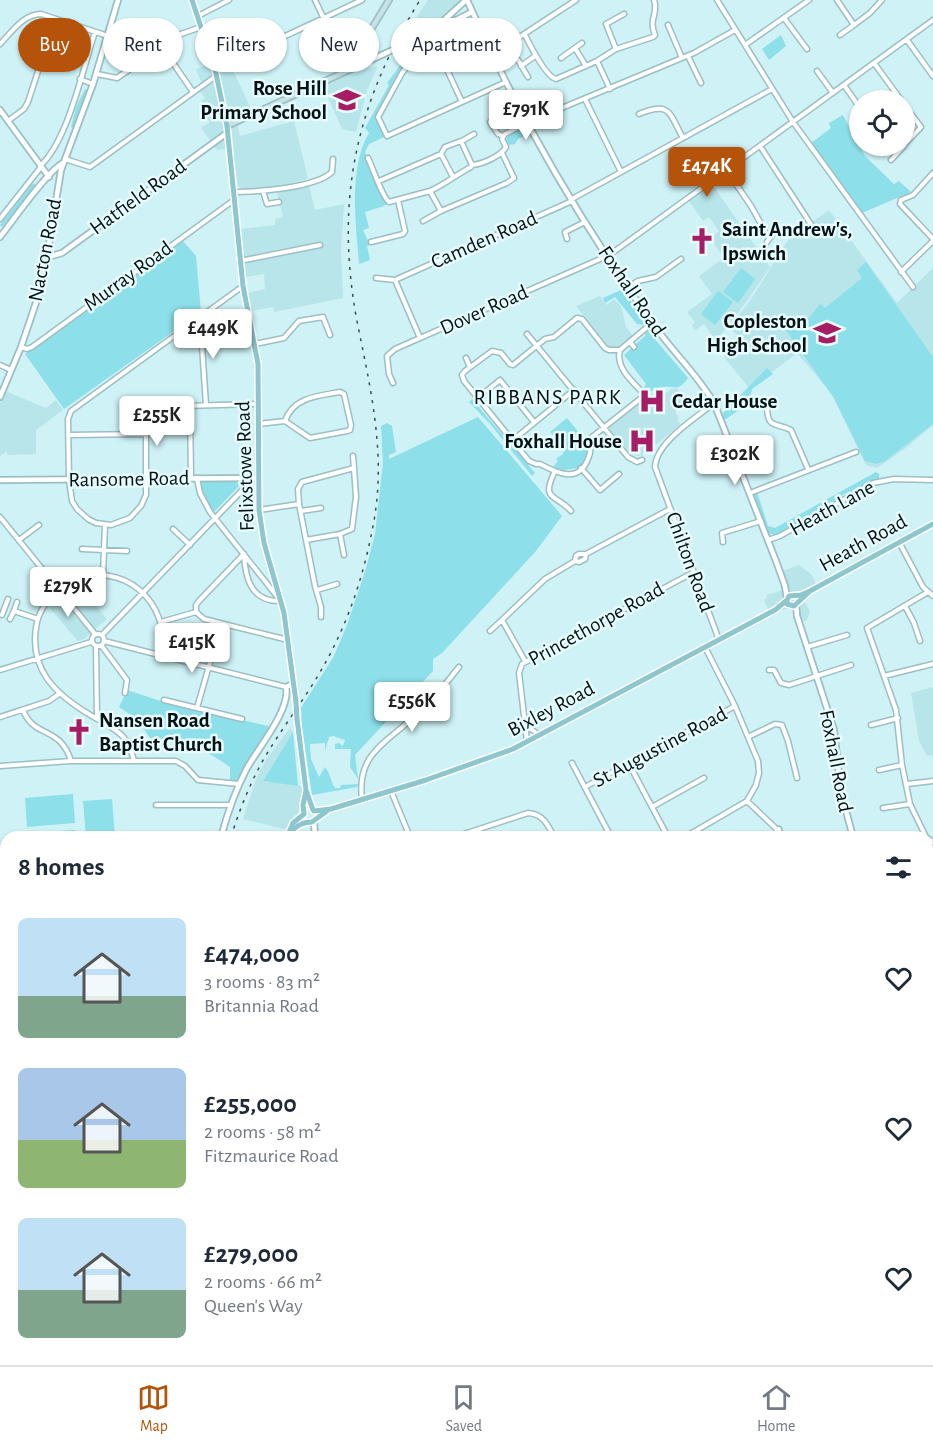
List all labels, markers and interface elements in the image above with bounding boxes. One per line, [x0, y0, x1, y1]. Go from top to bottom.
chip: Buy [18, 18, 91, 72]
chip: Rent [103, 18, 183, 72]
chip: Filters [195, 18, 287, 72]
chip: New [299, 18, 379, 72]
chip: Apartment [391, 18, 522, 72]
place label: Rose Hill Primary School [200, 78, 327, 123]
school or university icon: Rose Hill Primary School [332, 85, 362, 115]
pin: £791K [484, 90, 568, 141]
map controls [849, 90, 915, 156]
button: locate [849, 90, 915, 156]
text: £791K [503, 99, 549, 119]
pin: £474K [665, 147, 749, 198]
street label: Hatfield Road [86, 155, 190, 239]
text: £474K [682, 156, 732, 176]
street label: Nacton Road [25, 197, 65, 303]
street label: Camden Road [428, 207, 540, 273]
place label: Saint Andrew's, Ipswich [722, 219, 852, 264]
church icon: Saint Andrew's, Ipswich [687, 226, 717, 256]
street label: Murray Road [80, 237, 176, 315]
street label: Foxhall Road [594, 242, 670, 340]
street label: Dover Road [437, 281, 531, 339]
pin: £449K [171, 309, 255, 360]
place label: Copleston High School [706, 311, 807, 356]
text: £449K [188, 318, 238, 338]
school or university icon: Copleston High School [812, 318, 842, 348]
district label: RIBBANS PARK [474, 386, 622, 408]
hospital icon: Cedar House [637, 386, 667, 416]
place label: Cedar House [672, 391, 778, 412]
pin: £255K [115, 396, 199, 447]
street label: Felixstowe Road [232, 400, 258, 532]
text: £255K [133, 405, 181, 425]
hospital icon: Foxhall House [627, 426, 657, 456]
place label: Foxhall House [504, 431, 622, 452]
pin: £302K [693, 435, 777, 486]
text: £302K [710, 444, 760, 464]
street label: Ransome Road [68, 467, 190, 491]
street label: Heath Lane [786, 476, 878, 540]
street label: Chilton Road [662, 509, 718, 615]
street label: Heath Road [816, 510, 910, 575]
pin: £279K [26, 567, 110, 618]
text: £279K [44, 576, 92, 596]
street label: Princethorpe Road [525, 578, 667, 670]
pin: £415K [150, 623, 234, 674]
text: £415K [169, 632, 215, 652]
street label: Bixley Road [504, 677, 598, 740]
pin: £556K [370, 682, 454, 733]
text: £556K [388, 691, 436, 711]
street label: St Augustine Road [589, 703, 731, 791]
street label: Foxhall Road [816, 708, 856, 814]
place label: Nansen Road Baptist Church [99, 710, 223, 755]
church icon: Nansen Road Baptist Church [64, 717, 94, 747]
icon: filters [882, 851, 915, 884]
text: 8 homes [18, 854, 105, 880]
text: £474,000 [204, 941, 300, 967]
icon: home [66, 942, 138, 1014]
icon: heart [882, 962, 915, 995]
text: 3 rooms · 83 m² [204, 972, 320, 992]
text: Britannia Road [204, 996, 319, 1016]
text: £255,000 [204, 1091, 297, 1117]
icon: home [66, 1092, 138, 1164]
icon: heart [882, 1112, 915, 1145]
text: 2 rooms · 58 m² [204, 1122, 321, 1142]
text: Fitzmaurice Road [204, 1146, 339, 1166]
text: £279,000 [204, 1241, 298, 1267]
icon: home [66, 1242, 138, 1314]
icon: heart [882, 1262, 915, 1295]
text: 2 rooms · 66 m² [204, 1272, 322, 1292]
text: Queen's Way [204, 1296, 303, 1316]
tab: Map [137, 1381, 170, 1436]
tab: Saved [445, 1381, 482, 1436]
tab: Home [757, 1381, 796, 1436]

